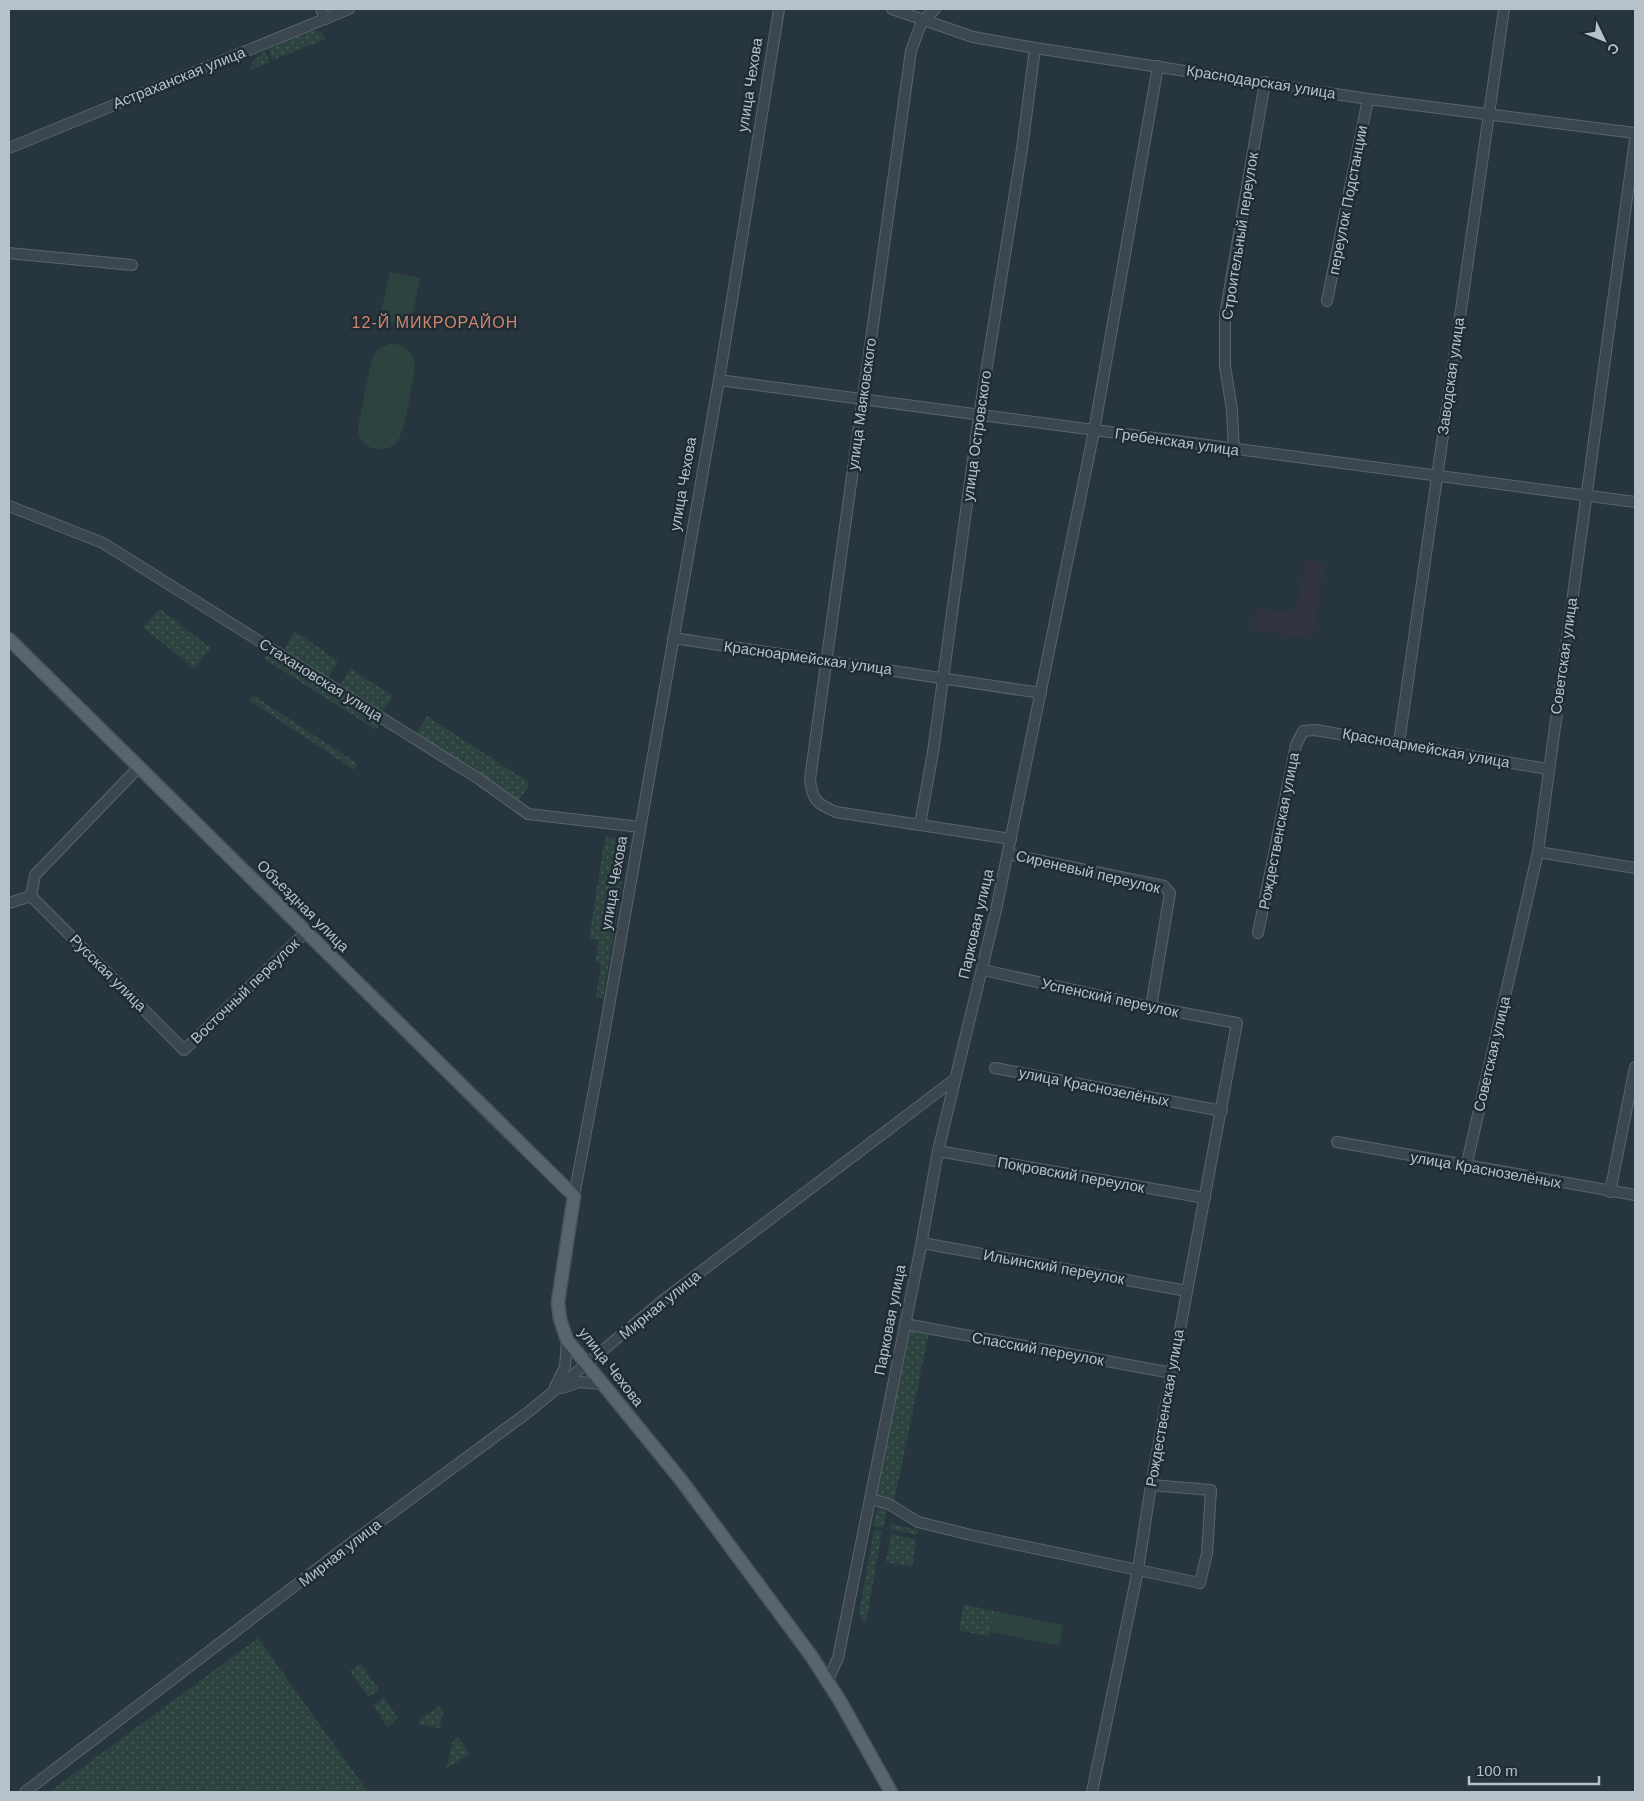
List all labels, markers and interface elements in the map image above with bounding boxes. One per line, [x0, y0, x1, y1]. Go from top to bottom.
north arrow [1579, 15, 1629, 65]
street label: улица Чехова [734, 36, 765, 133]
text: С [1604, 40, 1623, 58]
street label: Астраханская улица [110, 43, 248, 112]
street label: Краснодарская улица [1185, 61, 1338, 102]
street label: переулок Подстанции [1325, 124, 1370, 276]
street label: Строительный переулок [1218, 150, 1261, 321]
district label: 12-Й МИКРОРАЙОН [352, 313, 518, 331]
street label: Заводская улица [1434, 316, 1467, 436]
street label: улица Маяковского [844, 337, 879, 471]
street label: улица Островского [959, 369, 994, 502]
street label: Гребенская улица [1114, 424, 1241, 459]
street label: улица Чехова [666, 435, 699, 532]
street label: Советская улица [1547, 596, 1580, 715]
street label: Стахановская улица [256, 635, 387, 725]
street label: Красноармейская улица [723, 637, 894, 678]
street label: Красноармейская улица [1341, 724, 1512, 771]
street label: Рождественская улица [1255, 750, 1302, 911]
street label: улица Чехова [597, 834, 630, 931]
street label: Сиреневый переулок [1014, 847, 1162, 897]
street label: Объездная улица [254, 856, 353, 955]
street label: Парковая улица [955, 867, 997, 980]
street label: Русская улица [67, 931, 151, 1015]
street label: Восточный переулок [187, 934, 303, 1047]
street label: Успенский переулок [1040, 975, 1181, 1020]
street label: Советская улица [1470, 994, 1513, 1113]
street label: улица Краснозелёных [1017, 1064, 1171, 1110]
street label: улица Краснозелёных [1409, 1148, 1563, 1191]
street label: Покровский переулок [996, 1153, 1146, 1196]
street label: Ильинский переулок [982, 1246, 1126, 1287]
street label: Парковая улица [870, 1263, 909, 1377]
street label: Мирная улица [616, 1266, 704, 1342]
street label: улица Чехова [575, 1324, 648, 1410]
street label: Рождественская улица [1142, 1327, 1187, 1488]
street label: Спасский переулок [971, 1329, 1106, 1369]
street label: Мирная улица [295, 1515, 385, 1590]
scale bar [1469, 1754, 1599, 1786]
text: 100 m [1476, 1762, 1518, 1779]

